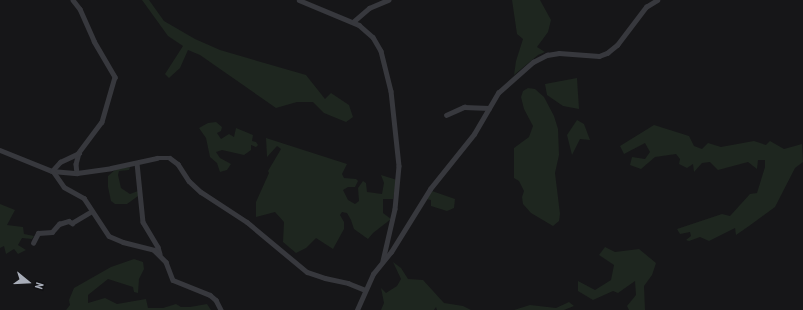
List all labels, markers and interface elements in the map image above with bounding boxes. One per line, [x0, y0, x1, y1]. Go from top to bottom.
north arrow [8, 262, 48, 302]
text: N [32, 281, 47, 291]

